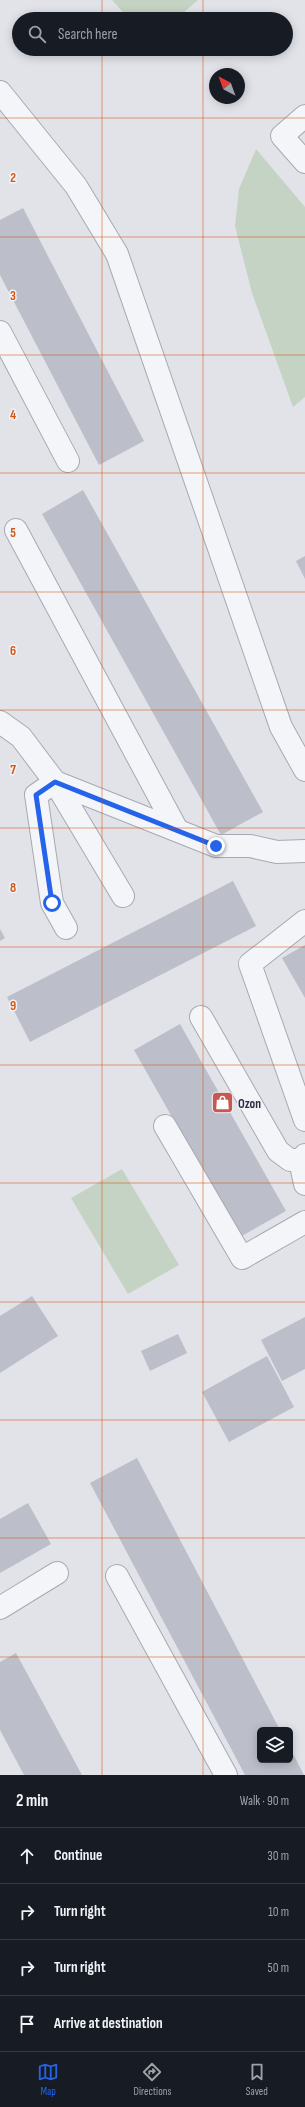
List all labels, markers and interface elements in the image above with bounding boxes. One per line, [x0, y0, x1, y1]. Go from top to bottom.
search box [12, 12, 293, 56]
icon: search [26, 23, 48, 45]
text: Search here [58, 25, 118, 44]
north arrow [209, 68, 245, 104]
text: 2 [10, 170, 16, 186]
text: 3 [10, 288, 16, 304]
text: 4 [10, 407, 16, 423]
text: 5 [10, 525, 16, 541]
text: 6 [10, 643, 16, 659]
text: 7 [10, 762, 16, 778]
route end [207, 837, 225, 855]
text: 8 [10, 880, 16, 896]
route start [43, 894, 61, 912]
text: 9 [10, 998, 16, 1014]
shop icon: Ozon [210, 1090, 236, 1116]
place label: Ozon [238, 1096, 261, 1112]
map controls [257, 1727, 293, 1763]
button: layers [257, 1727, 293, 1763]
text: 2 min [16, 1791, 48, 1811]
text: Walk · 90 m [240, 1793, 289, 1809]
icon: ahead [16, 1845, 38, 1867]
text: Continue [54, 1846, 103, 1865]
text: 30 m [267, 1848, 289, 1864]
icon: right [16, 1901, 38, 1923]
text: Turn right [54, 1902, 106, 1921]
text: 10 m [268, 1904, 289, 1920]
icon: right [16, 1957, 38, 1979]
text: Turn right [54, 1958, 106, 1977]
text: 50 m [268, 1960, 289, 1976]
icon: arrive [16, 2013, 38, 2035]
text: Arrive at destination [54, 2014, 163, 2033]
tab: Map [37, 2061, 59, 2098]
tab: Directions [134, 2061, 171, 2098]
tab: Saved [246, 2061, 268, 2098]

